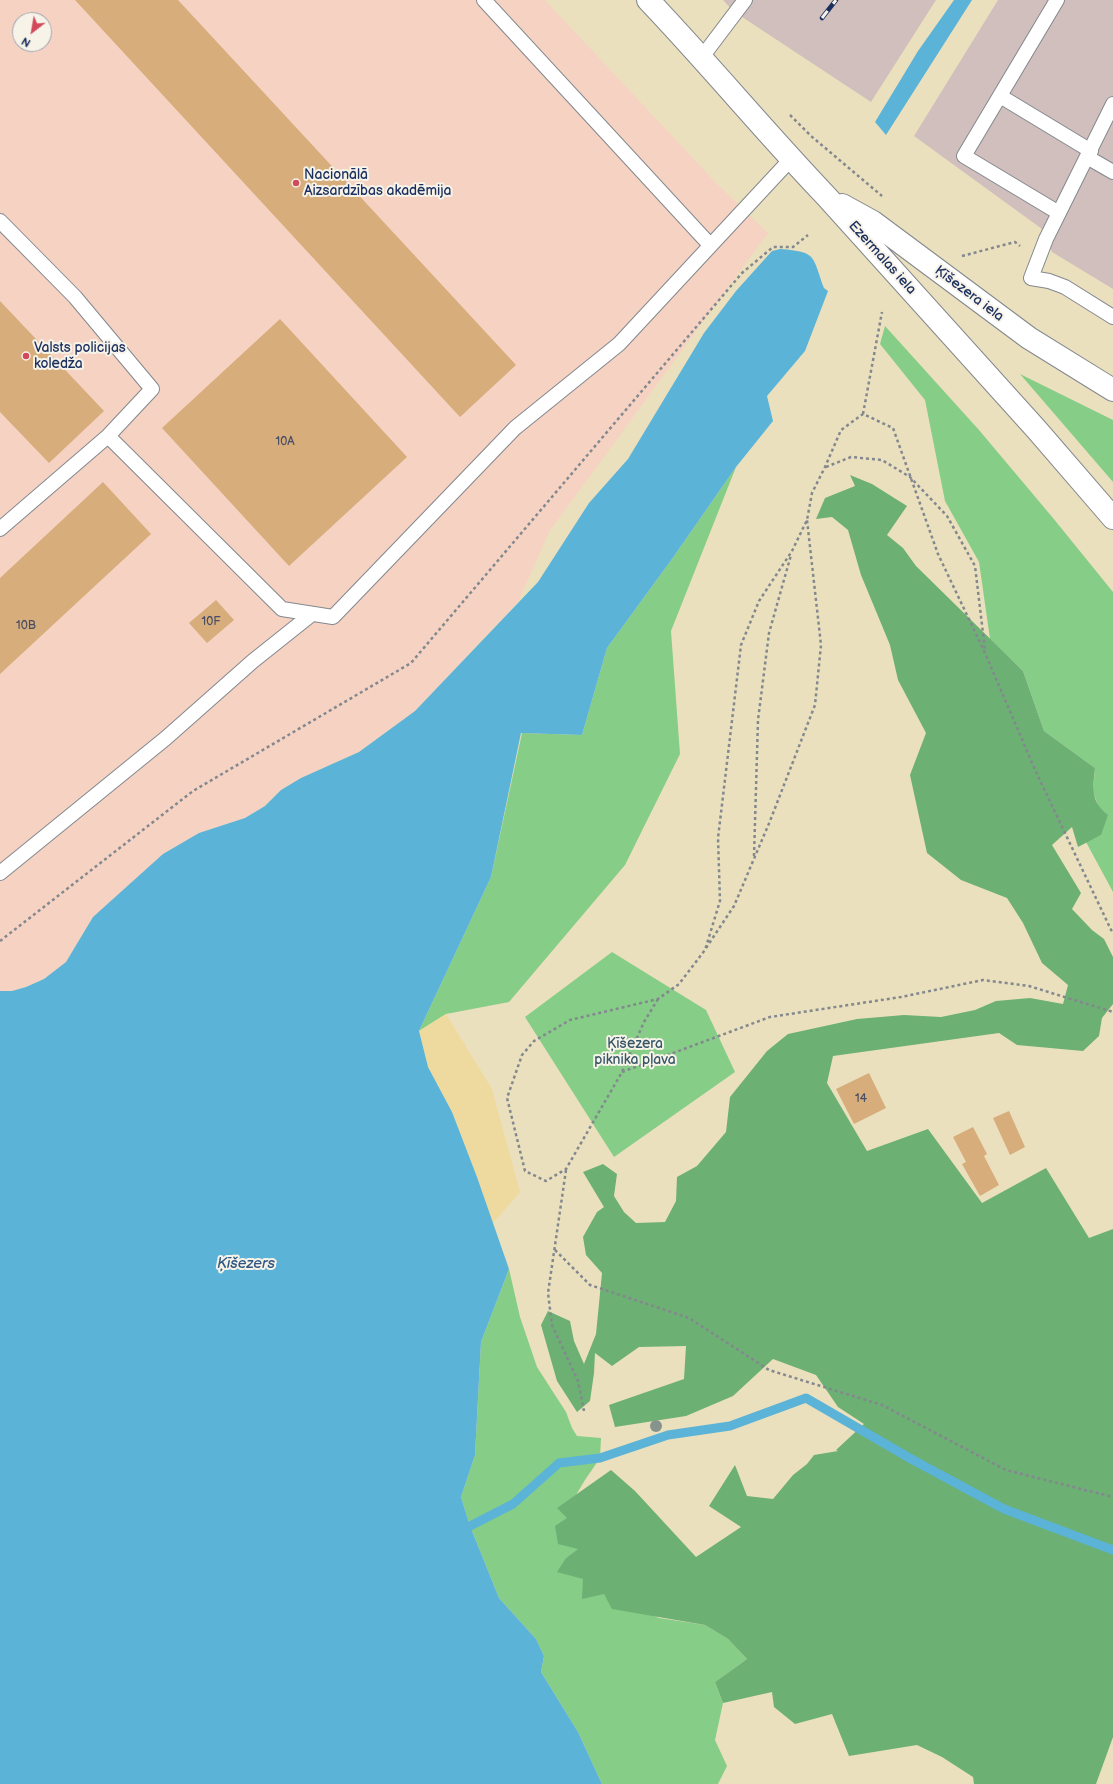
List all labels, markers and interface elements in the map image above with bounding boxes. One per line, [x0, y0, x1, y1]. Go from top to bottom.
north arrow [12, 12, 52, 52]
text: N [19, 34, 33, 50]
place label: Nacionālā Aizsardzības akadēmija [304, 167, 451, 200]
marker: Nacionālā Aizsardzības akadēmija [291, 178, 301, 188]
street label: Ezermalas iela [845, 218, 919, 298]
street label: Ķīšezera iela [931, 263, 1007, 325]
place label: Valsts policijas koledža [34, 340, 126, 372]
marker: Valsts policijas koledža [21, 351, 31, 361]
house number: 10A [275, 435, 295, 449]
house number: 10F [202, 615, 220, 629]
house number: 10B [16, 619, 36, 633]
park label: Ķīšezera piknika pļava [594, 1036, 676, 1068]
house number: 14 [855, 1092, 867, 1106]
water label: Ķīšezers [217, 1255, 275, 1273]

